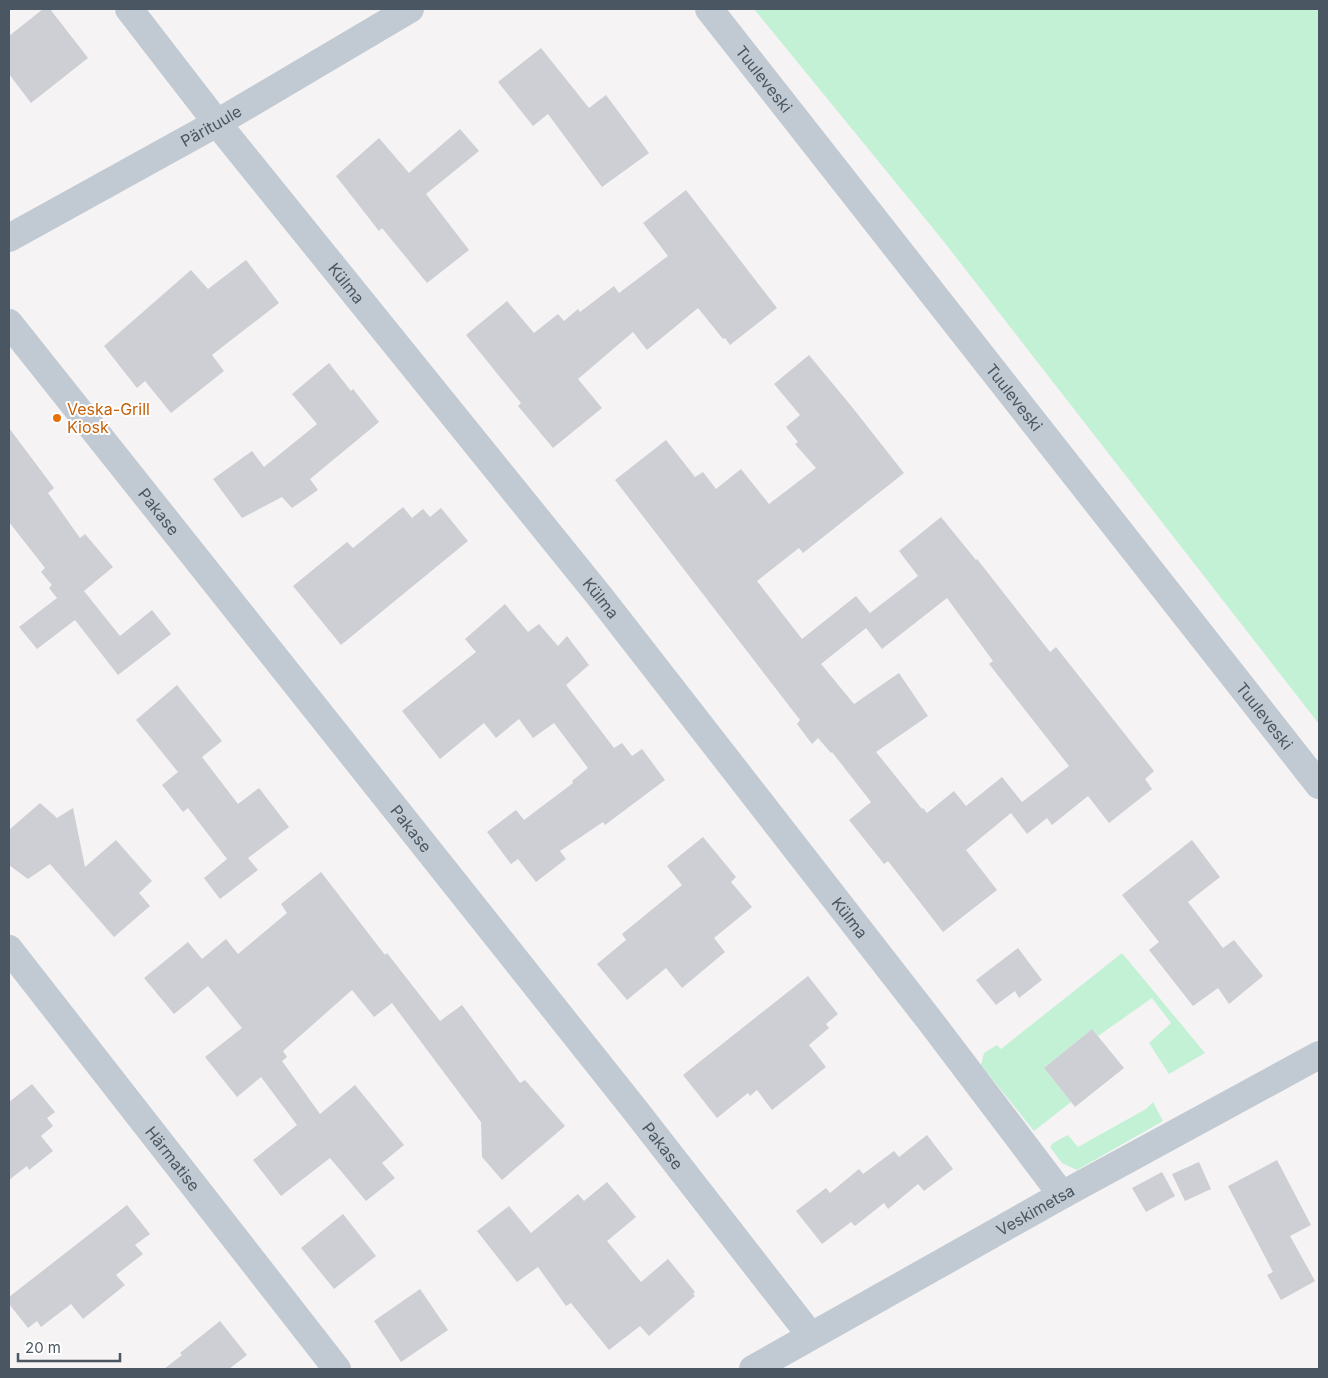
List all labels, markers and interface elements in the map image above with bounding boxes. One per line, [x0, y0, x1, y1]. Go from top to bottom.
street label: Tuuleveski [731, 41, 797, 117]
street label: Pärituule [177, 101, 245, 151]
street label: Külma [324, 259, 369, 308]
street label: Tuuleveski [982, 360, 1047, 435]
place label: Veska-Grill Kiosk [67, 399, 150, 437]
marker: Veska-Grill Kiosk [51, 412, 63, 424]
street label: Pakase [134, 484, 184, 539]
street label: Külma [579, 574, 623, 623]
street label: Tuuleveski [1232, 678, 1297, 753]
street label: Pakase [386, 801, 436, 856]
street label: Külma [828, 893, 872, 942]
street label: Pakase [638, 1118, 688, 1174]
street label: Härmatise [141, 1122, 204, 1195]
street label: Veskimetsa [993, 1180, 1078, 1240]
scale bar [18, 1330, 120, 1362]
text: 20 m [25, 1338, 61, 1357]

